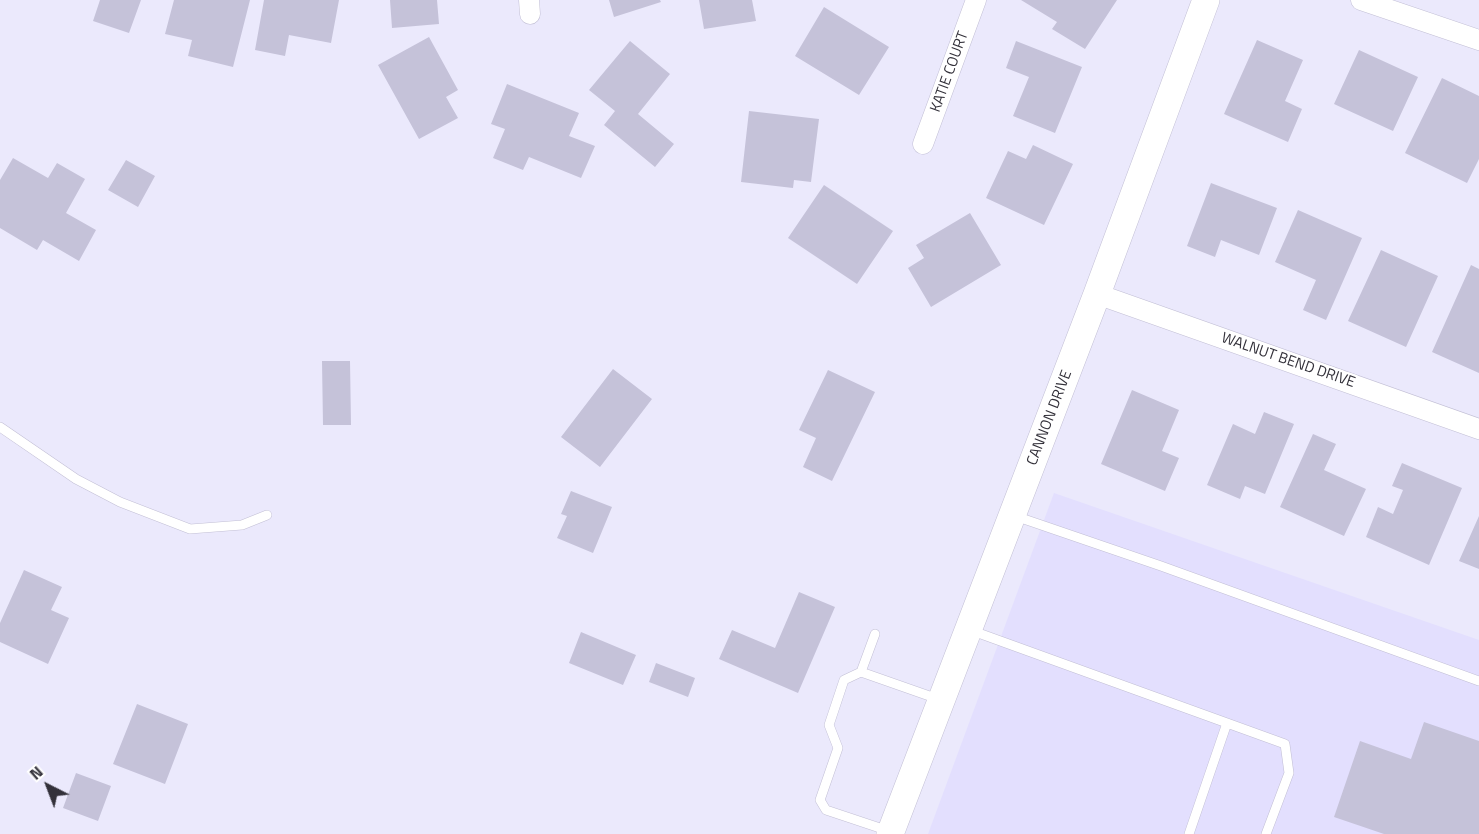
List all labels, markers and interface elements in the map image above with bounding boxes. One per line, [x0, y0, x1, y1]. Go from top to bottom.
street label: KATIE COURT [927, 29, 973, 115]
street label: WALNUT BEND DRIVE [1219, 330, 1357, 392]
street label: CANNON DRIVE [1024, 368, 1076, 468]
north arrow [18, 756, 78, 816]
text: N [24, 760, 48, 785]

